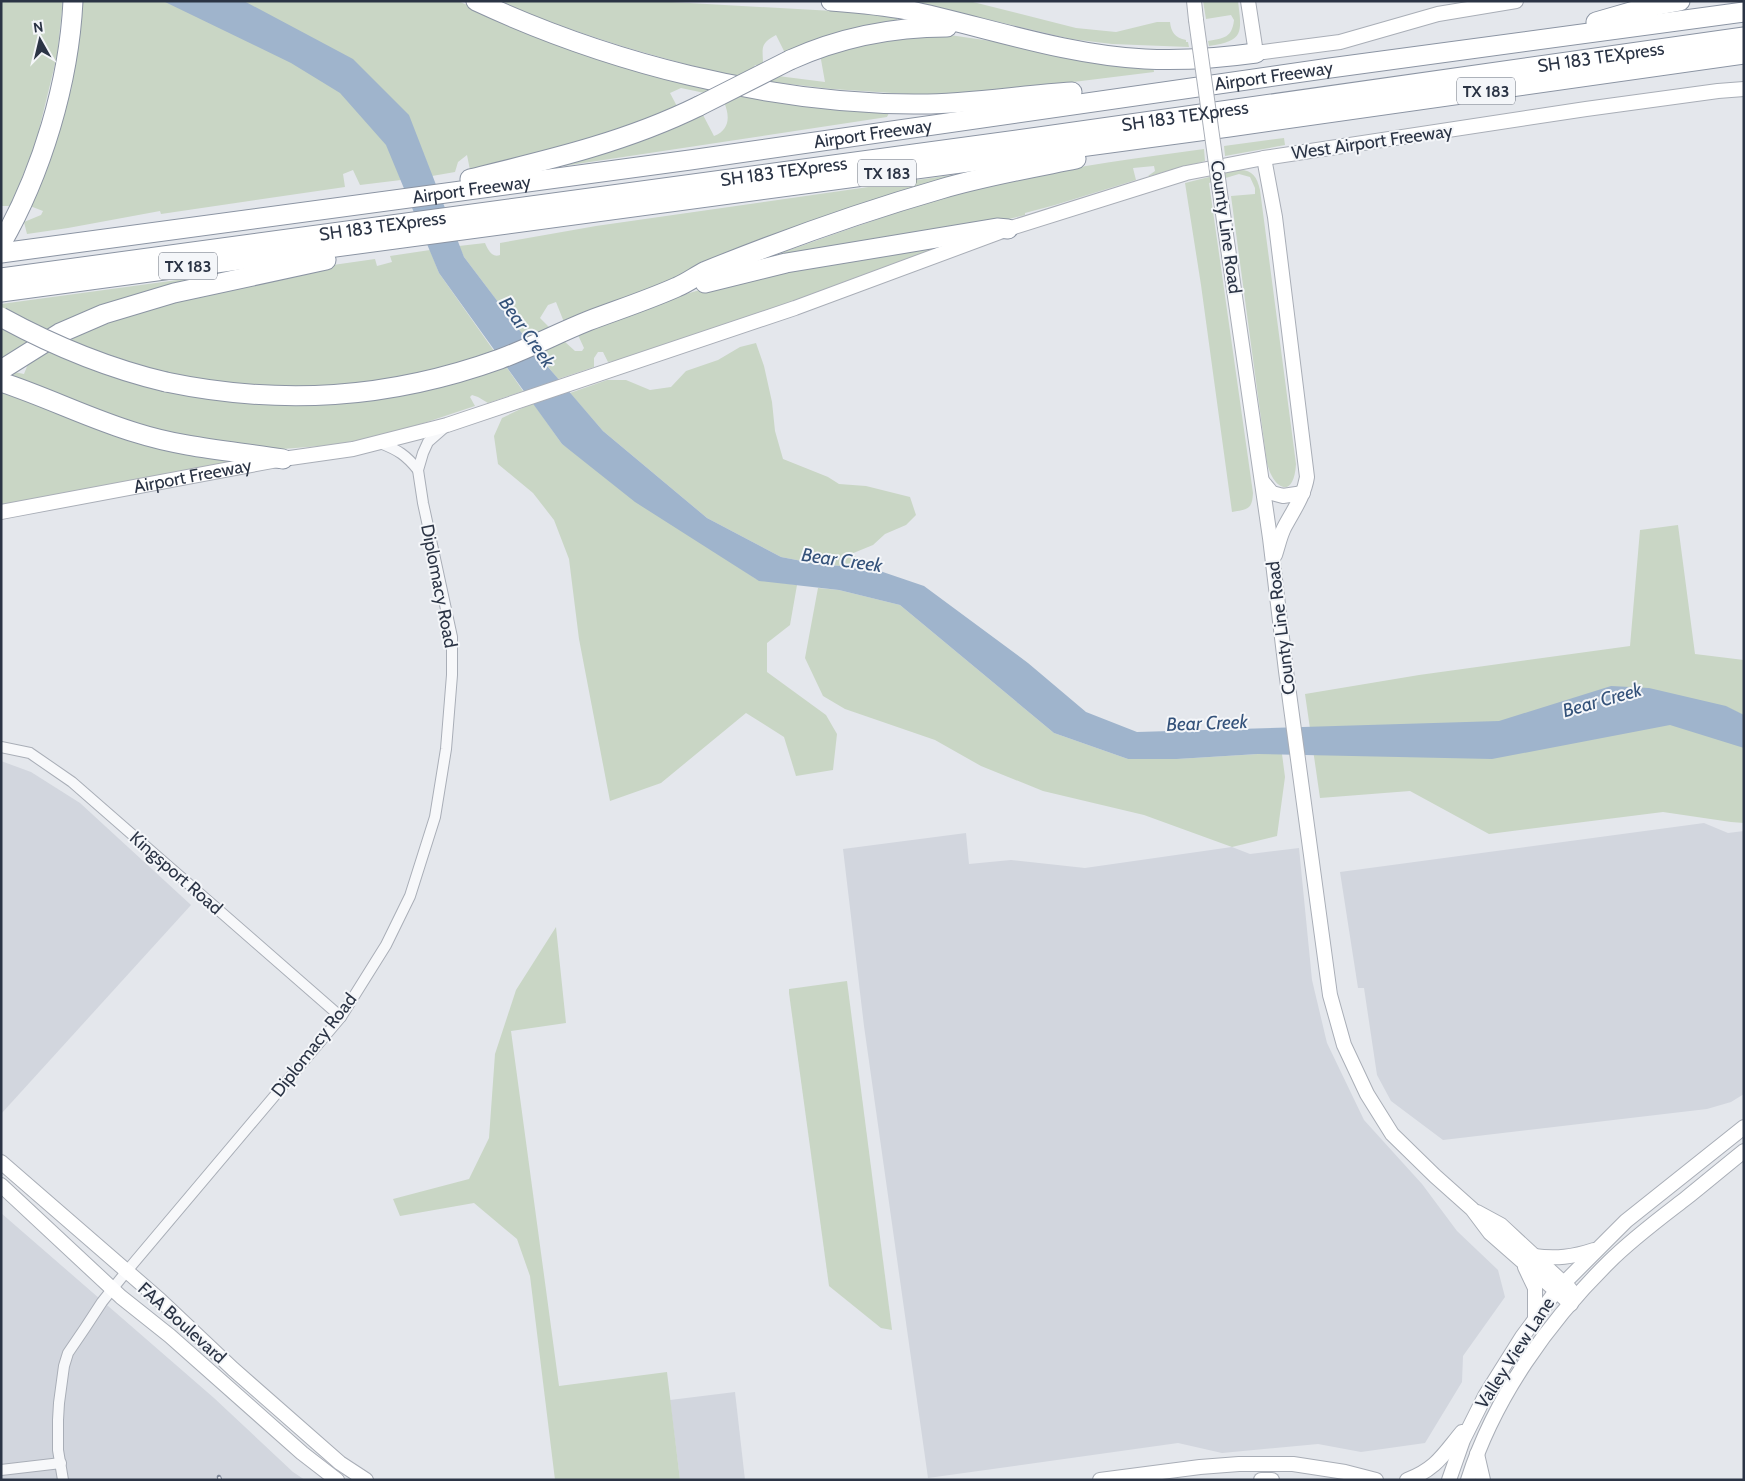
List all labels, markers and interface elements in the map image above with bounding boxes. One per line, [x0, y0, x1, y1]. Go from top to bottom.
north arrow [15, 15, 65, 65]
text: N [32, 18, 44, 37]
street label: SH 183 TEXpress [1536, 37, 1666, 77]
street label: Airport Freeway [1213, 57, 1334, 95]
road number: TX 183 [1457, 78, 1515, 104]
street label: SH 183 TEXpress [1120, 96, 1250, 136]
street label: Airport Freeway [812, 114, 933, 153]
street label: West Airport Freeway [1290, 120, 1454, 164]
street label: SH 183 TEXpress [719, 152, 849, 191]
street label: County Line Road [1206, 159, 1246, 295]
road number: TX 183 [858, 160, 916, 187]
street label: Airport Freeway [411, 171, 532, 208]
street label: SH 183 TEXpress [318, 207, 447, 246]
road number: TX 183 [159, 252, 217, 280]
water label: Bear Creek [494, 292, 560, 373]
street label: Airport Freeway [132, 454, 253, 498]
street label: Diplomacy Road [416, 522, 462, 650]
water label: Bear Creek [800, 543, 885, 577]
street label: County Line Road [1262, 560, 1300, 696]
water label: Bear Creek [1560, 677, 1645, 722]
water label: Bear Creek [1166, 710, 1249, 736]
street label: Kingsport Road [125, 827, 227, 919]
street label: Diplomacy Road [267, 989, 361, 1101]
street label: FAA Boulevard [133, 1278, 231, 1368]
street label: Valley View Lane [1471, 1293, 1559, 1413]

